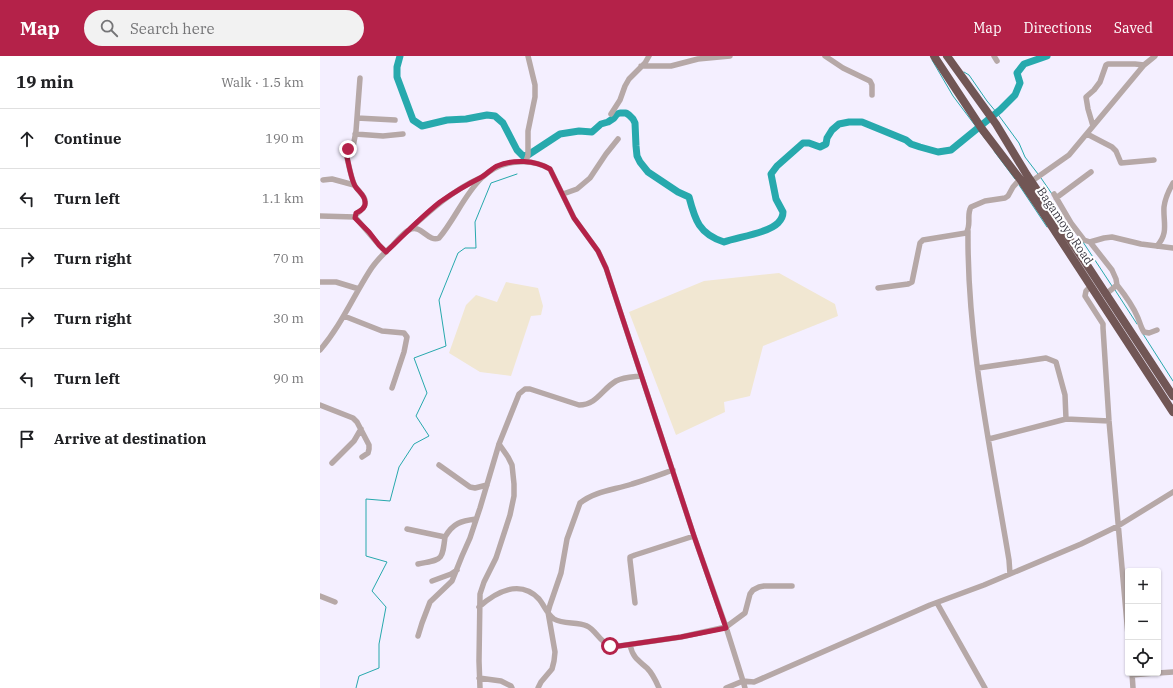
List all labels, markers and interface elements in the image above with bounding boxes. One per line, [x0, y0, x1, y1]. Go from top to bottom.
search box [84, 10, 364, 46]
text: Map [20, 16, 60, 40]
icon: search [98, 17, 120, 39]
text: Search here [130, 19, 214, 38]
text: Map [973, 19, 1002, 37]
text: Directions [1024, 19, 1092, 37]
text: Saved [1114, 19, 1153, 37]
text: 19 min [16, 71, 74, 93]
text: Walk · 1.5 km [221, 74, 304, 91]
icon: ahead [16, 128, 38, 150]
text: Continue [54, 129, 121, 148]
text: 190 m [265, 130, 304, 147]
route end [339, 140, 357, 158]
street label: Bagamoyo Road [1034, 184, 1097, 267]
icon: left [16, 188, 38, 210]
text: Turn left [54, 189, 120, 208]
text: 1.1 km [262, 190, 304, 207]
icon: right [16, 248, 38, 270]
text: Turn right [54, 249, 132, 268]
text: 70 m [273, 250, 304, 267]
icon: right [16, 308, 38, 330]
text: Turn right [54, 309, 132, 328]
text: 30 m [273, 310, 304, 327]
icon: left [16, 368, 38, 390]
text: Turn left [54, 369, 120, 388]
text: 90 m [273, 370, 304, 387]
icon: arrive [16, 428, 38, 450]
text: Arrive at destination [54, 429, 206, 448]
map controls [1125, 568, 1161, 676]
button: + [1125, 568, 1161, 604]
button: − [1125, 604, 1161, 640]
route start [601, 637, 619, 655]
button: locate [1125, 640, 1161, 676]

